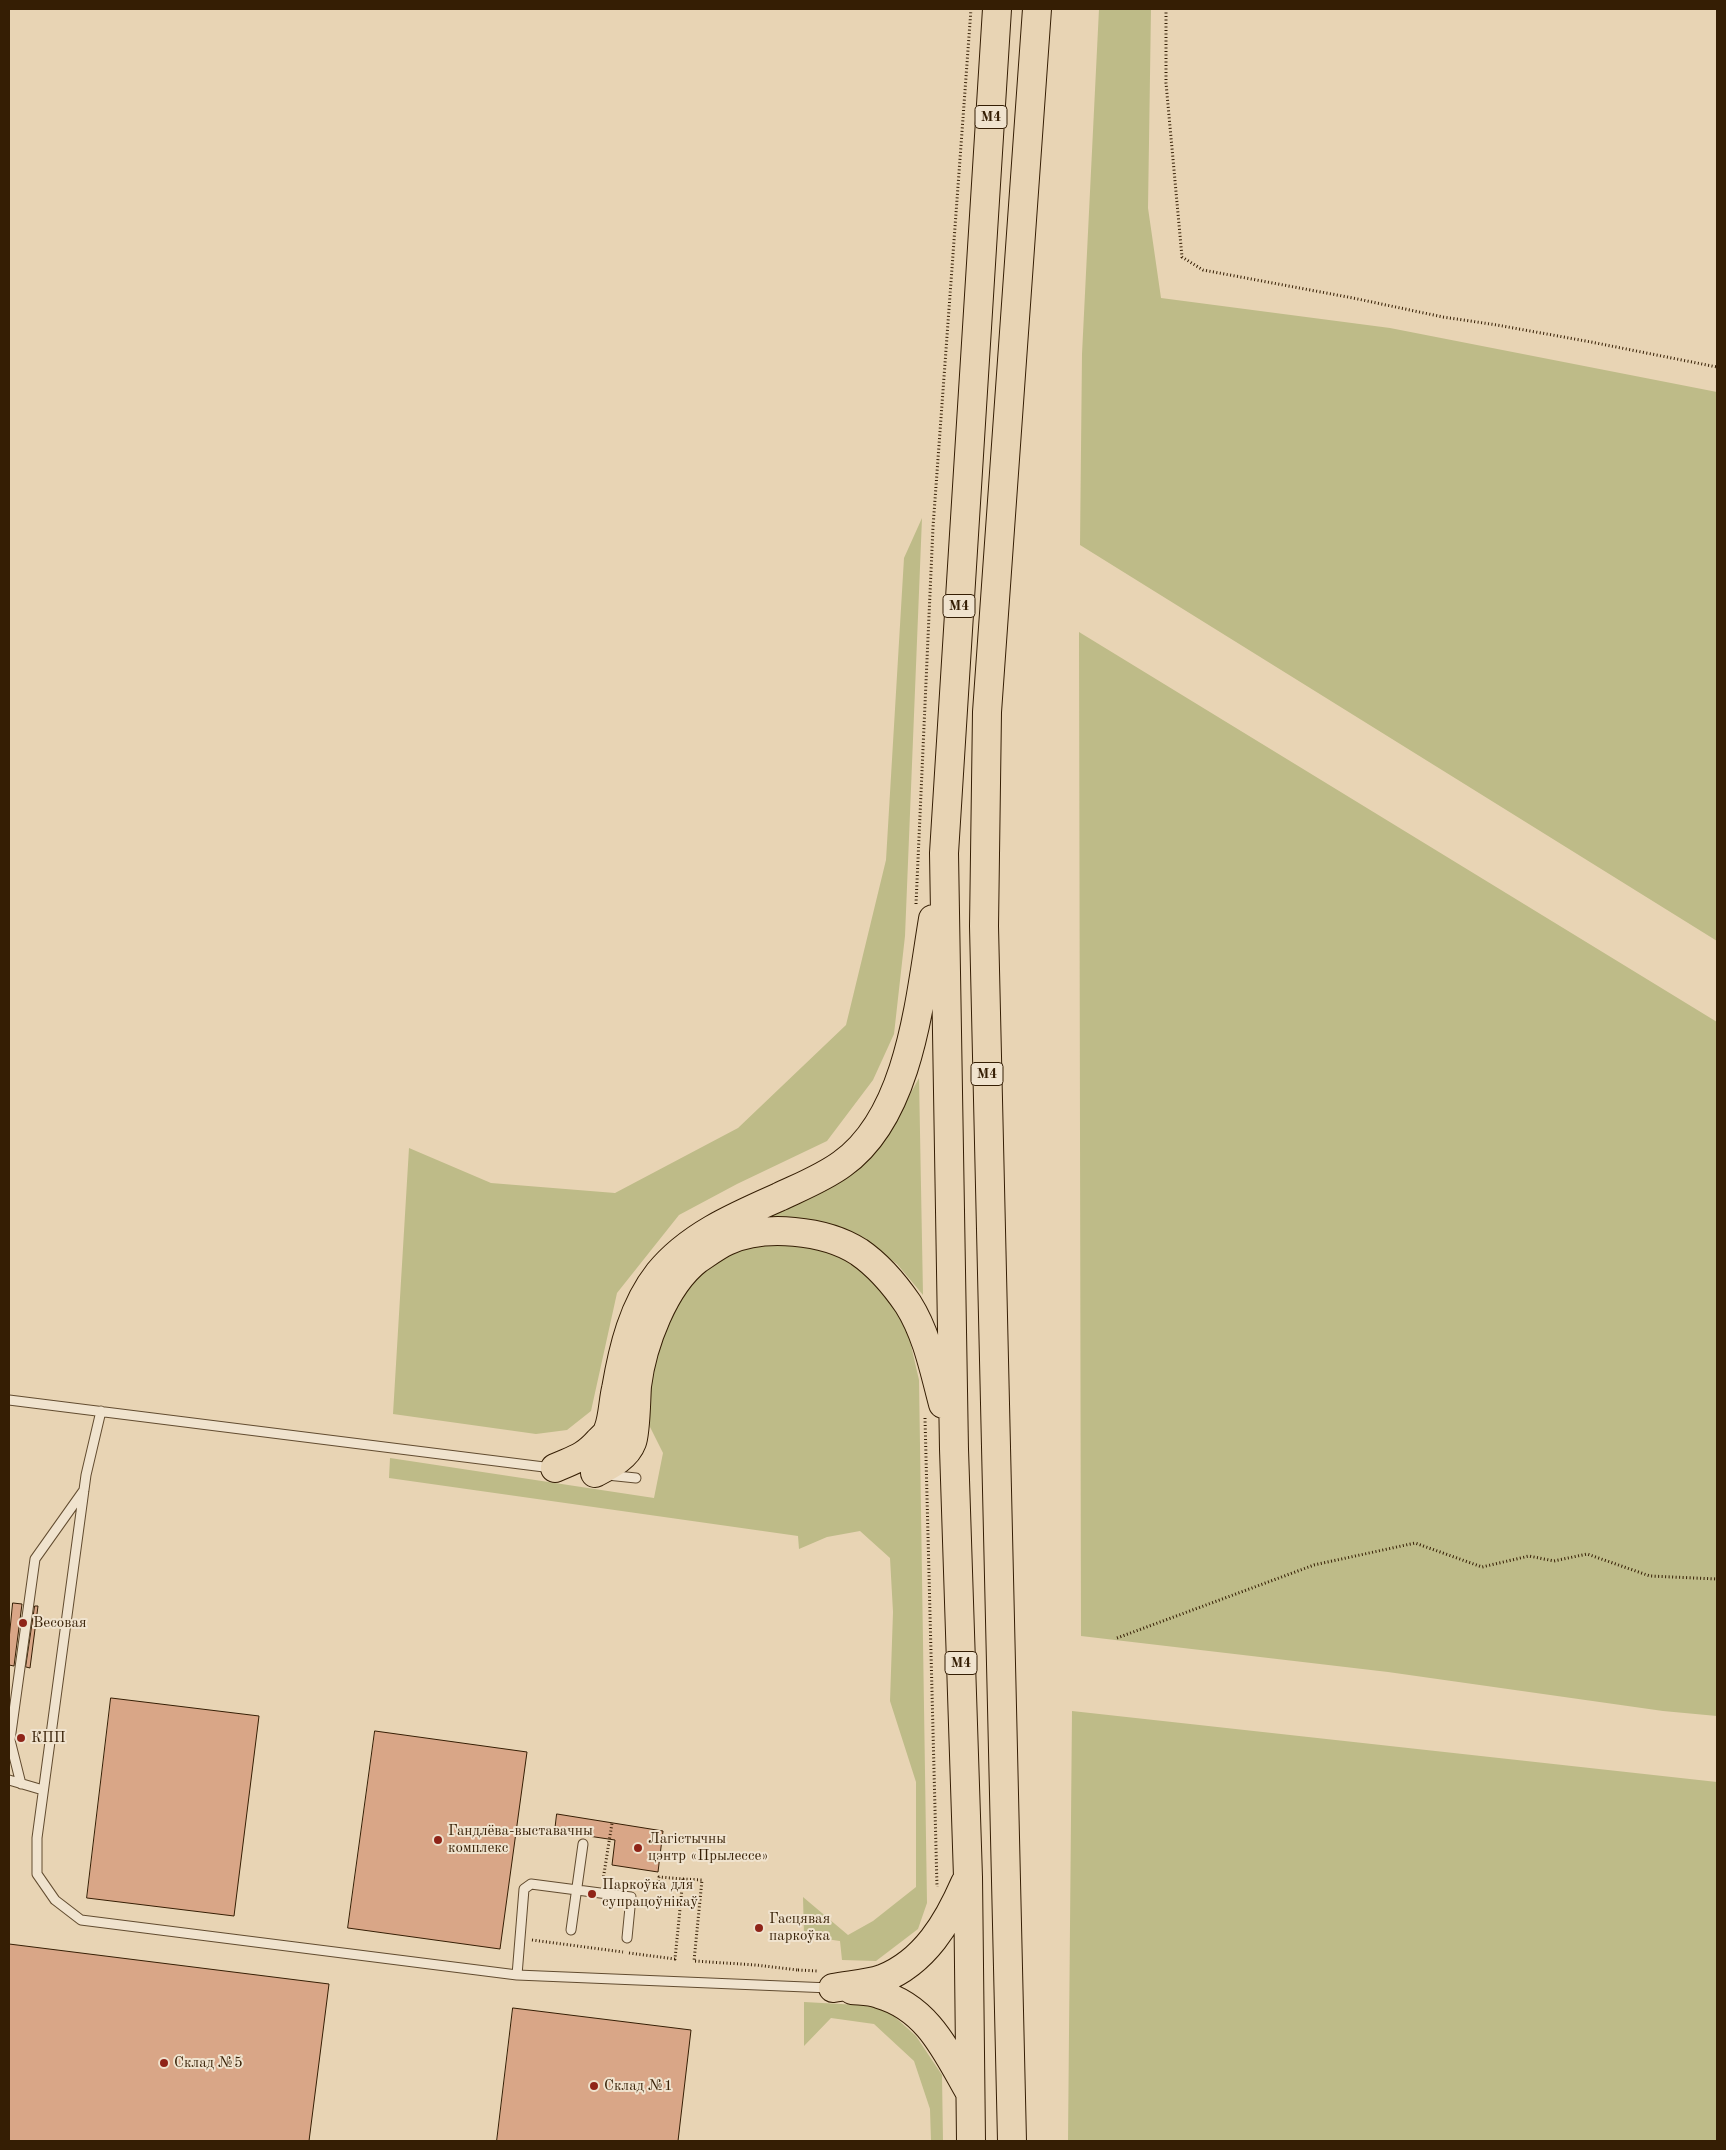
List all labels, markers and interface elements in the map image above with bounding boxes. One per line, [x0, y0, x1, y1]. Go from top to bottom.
road number: М4 [975, 105, 1007, 128]
road number: М4 [943, 594, 975, 618]
road number: М4 [971, 1062, 1003, 1086]
place label: Весовая [33, 1614, 87, 1632]
marker: Весовая [17, 1617, 29, 1629]
road number: М4 [945, 1652, 977, 1675]
place label: КПП [31, 1729, 66, 1747]
marker: КПП [15, 1732, 27, 1744]
place label: Гандлёва-выставачны комплекс [448, 1822, 593, 1857]
place label: Лагістычны цэнтр «Прылессе» [648, 1830, 769, 1865]
marker: Гандлёва-выставачны комплекс [432, 1834, 444, 1846]
marker: Лагістычны цэнтр «Прылессе» [632, 1842, 644, 1854]
place label: Паркоўка для супрацоўнікаў [602, 1876, 698, 1911]
marker: Паркоўка для супрацоўнікаў [586, 1888, 598, 1900]
place label: Гасцявая паркоўка [769, 1910, 830, 1945]
marker: Гасцявая паркоўка [753, 1922, 765, 1934]
place label: Склад №5 [174, 2054, 243, 2072]
marker: Склад №5 [158, 2057, 170, 2069]
place label: Склад №1 [604, 2077, 673, 2095]
marker: Склад №1 [588, 2080, 600, 2092]

